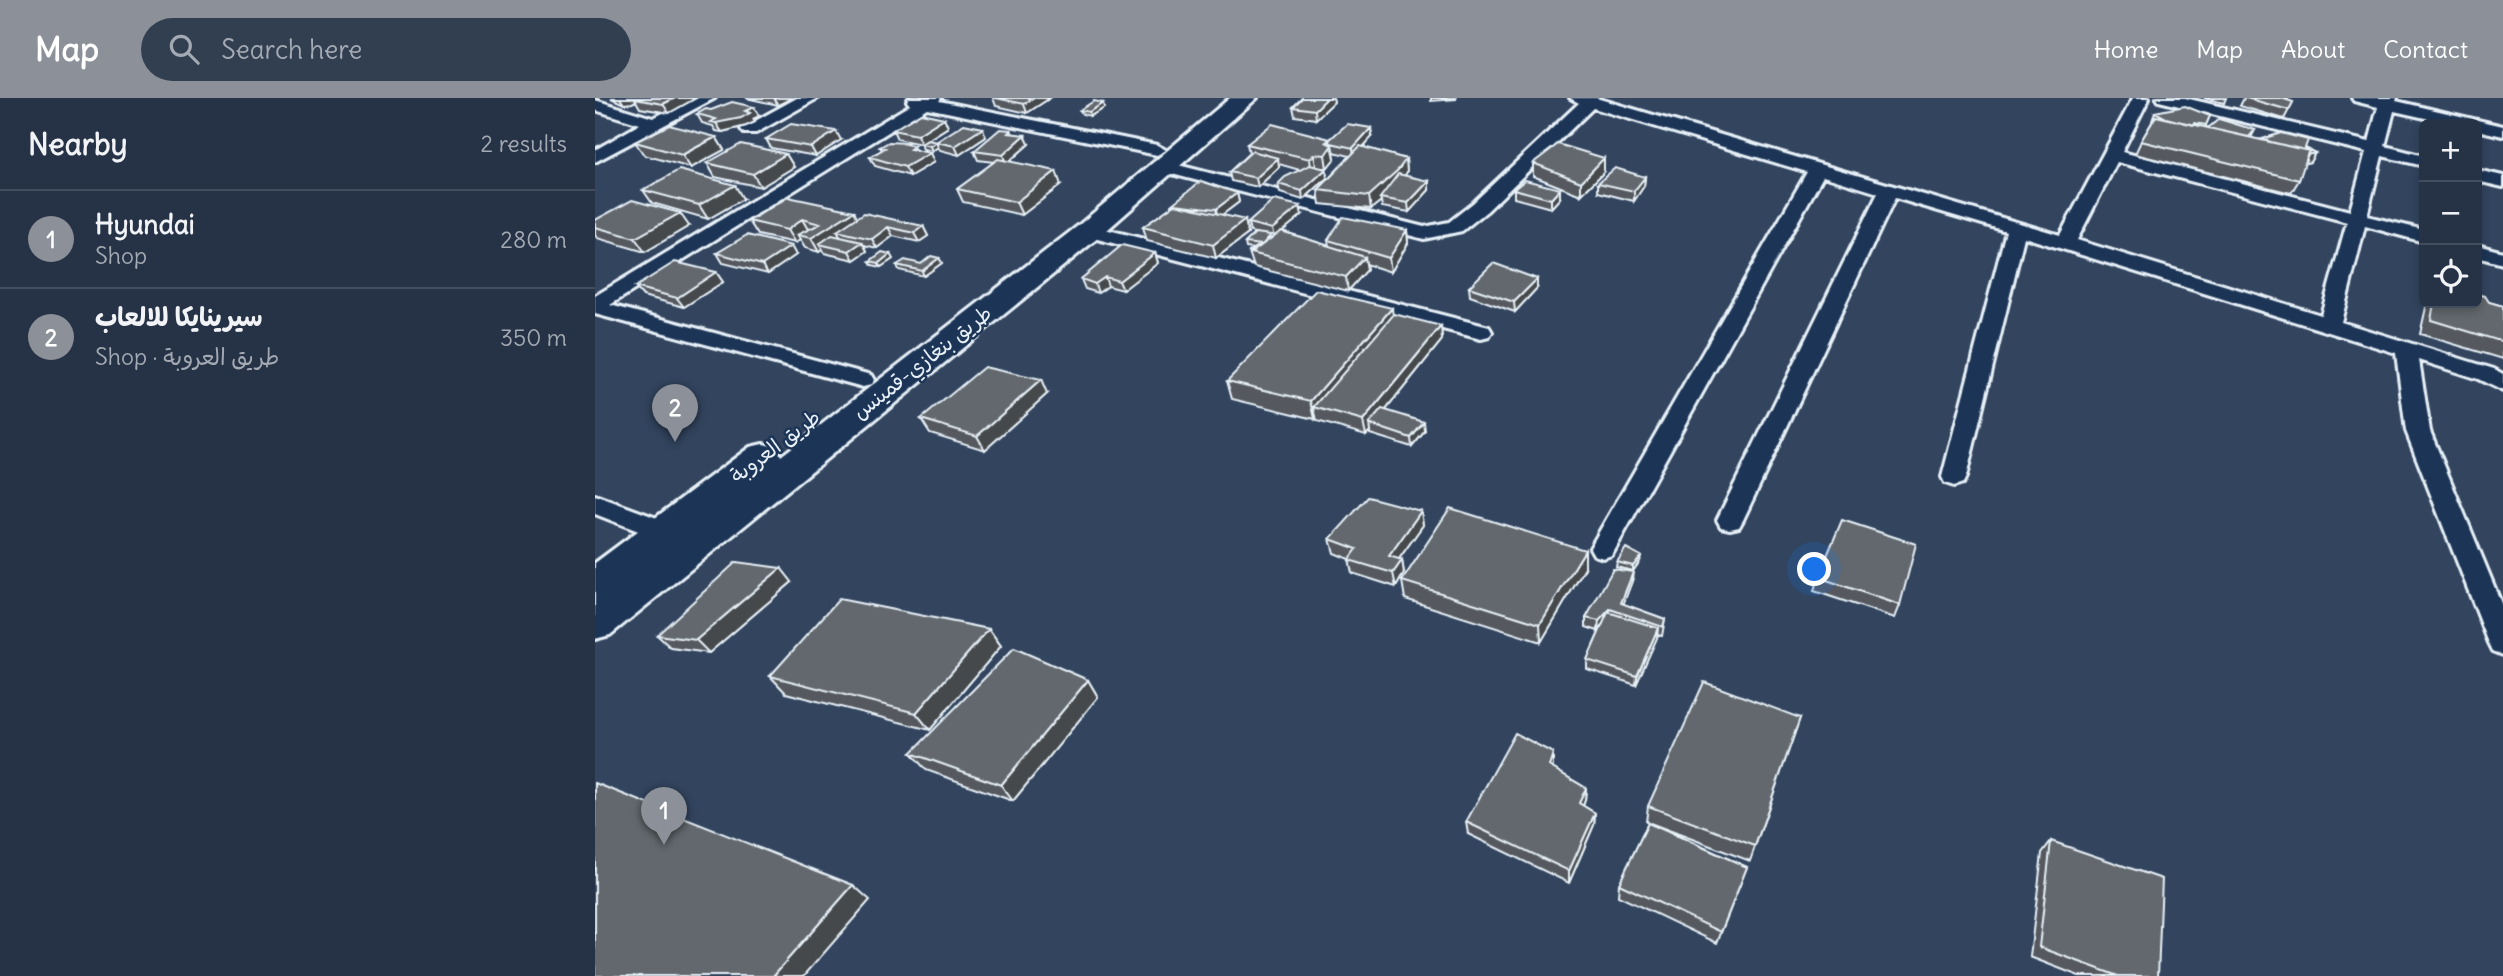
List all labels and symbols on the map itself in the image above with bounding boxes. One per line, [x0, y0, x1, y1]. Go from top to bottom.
street label: طريق بنغازي-قمينس [847, 299, 998, 426]
pin: 2 [652, 384, 698, 442]
street label: طريق العروبة [724, 403, 826, 489]
your location [1797, 552, 1831, 586]
pin: 1 [641, 787, 687, 845]

